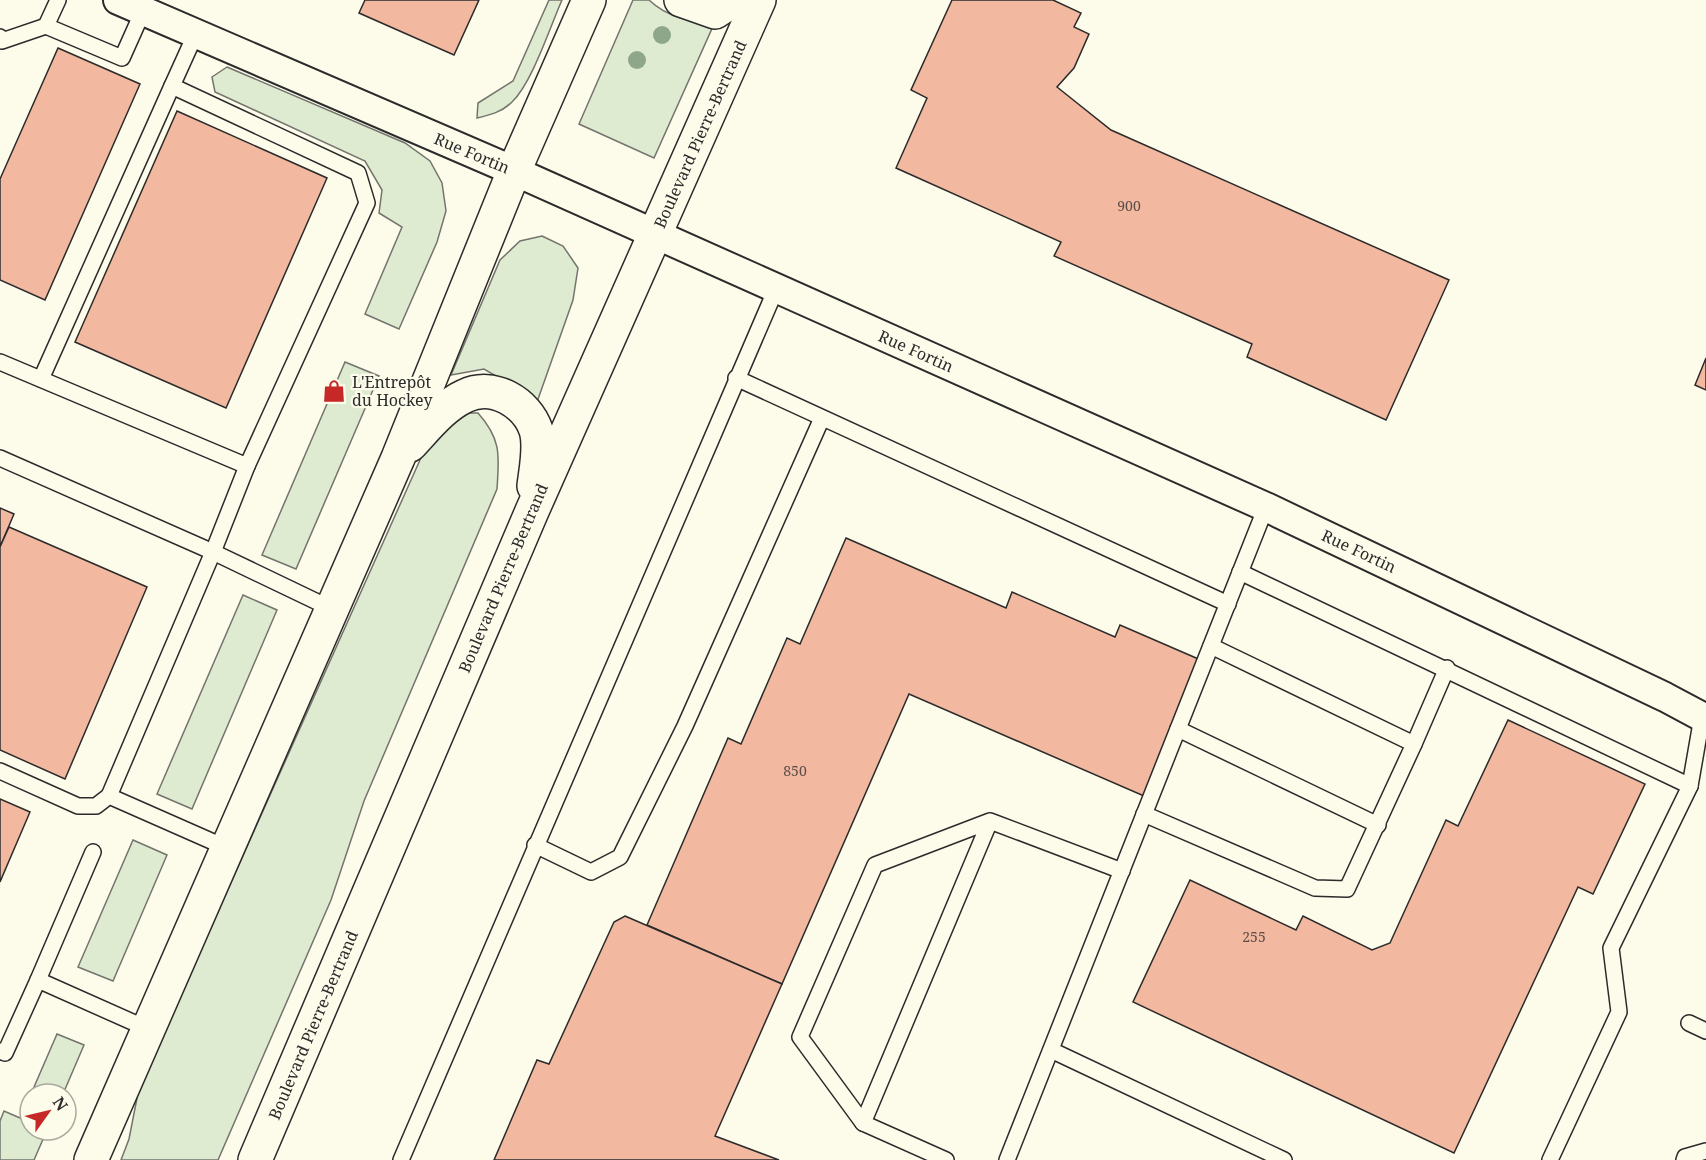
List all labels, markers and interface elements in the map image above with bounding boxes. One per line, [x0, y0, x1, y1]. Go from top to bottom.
street label: Boulevard Pierre-Bertrand [649, 36, 752, 232]
street label: Rue Fortin [431, 127, 513, 179]
house number: 900 [1117, 196, 1141, 215]
street label: Rue Fortin [875, 325, 957, 377]
place label: L'Entrepôt du Hockey [352, 371, 434, 411]
shop icon: L'Entrepôt du Hockey [321, 378, 347, 404]
street label: Boulevard Pierre-Bertrand [453, 480, 553, 676]
street label: Rue Fortin [1318, 524, 1400, 578]
house number: 850 [783, 761, 807, 780]
street label: Boulevard Pierre-Bertrand [263, 927, 363, 1123]
house number: 255 [1242, 927, 1266, 946]
north arrow [18, 1082, 78, 1142]
text: N [48, 1092, 73, 1115]

